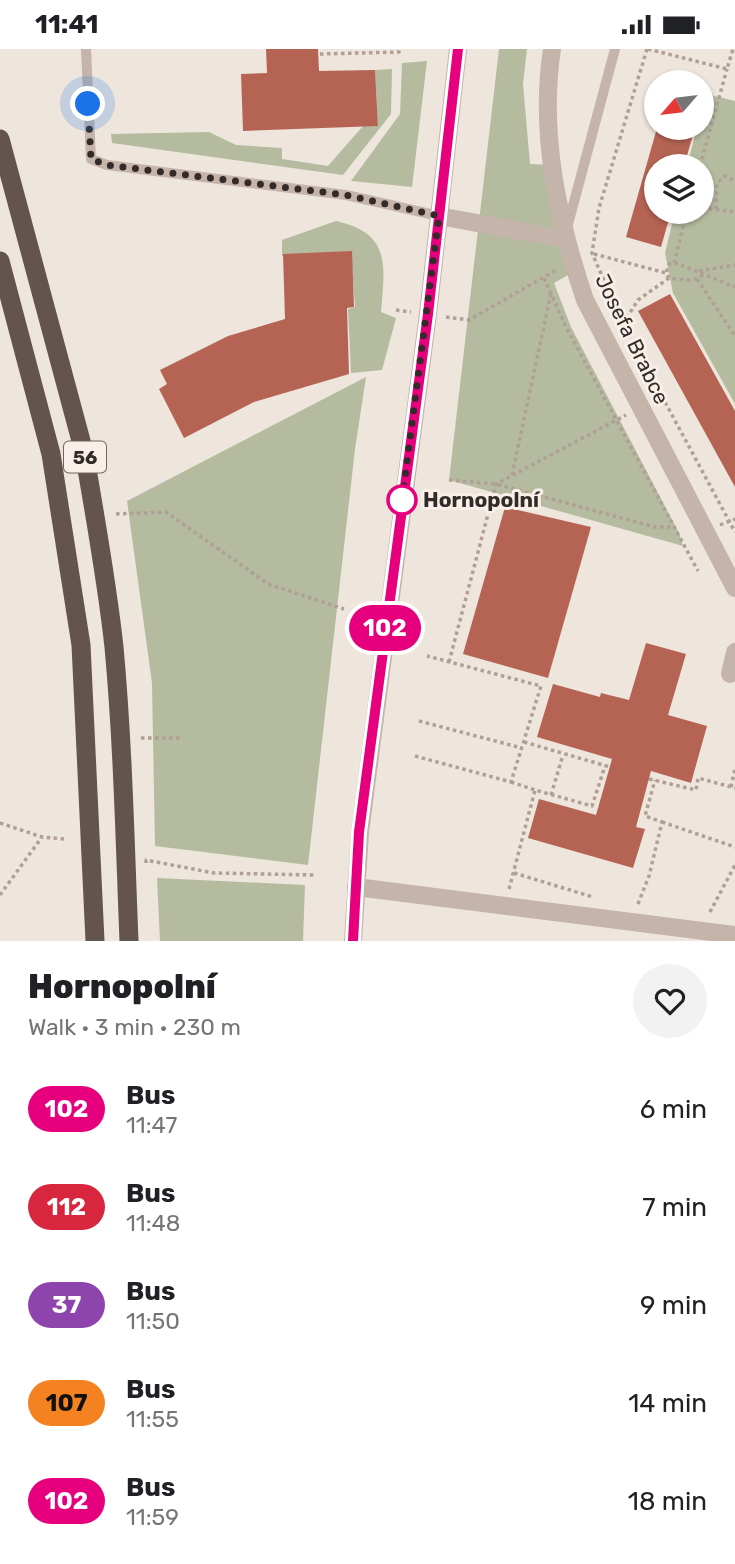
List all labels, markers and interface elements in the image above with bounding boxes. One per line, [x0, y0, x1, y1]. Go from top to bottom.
text: 11:41 [35, 9, 98, 40]
north arrow [644, 70, 714, 140]
map controls [644, 70, 714, 224]
your location [70, 86, 105, 121]
button: layers [644, 154, 714, 224]
street label: Josefa Brabce [590, 270, 675, 408]
road number: 56 [64, 441, 106, 473]
marker: Hornopolní [387, 485, 417, 515]
place label: Hornopolní [423, 487, 541, 512]
line badge: 102 [345, 605, 425, 651]
text: 102 [363, 614, 407, 642]
button: heart [633, 964, 707, 1038]
text: Hornopolní [28, 967, 216, 1006]
text: Walk · 3 min · 230 m [28, 1013, 241, 1041]
text: Bus [126, 1080, 175, 1111]
text: 6 min [640, 1094, 707, 1125]
text: 102 [45, 1095, 88, 1123]
text: 11:47 [126, 1111, 177, 1139]
text: Bus [126, 1178, 175, 1209]
text: 7 min [642, 1192, 707, 1223]
text: 112 [47, 1193, 86, 1221]
text: 11:48 [126, 1209, 181, 1237]
text: Bus [126, 1276, 175, 1307]
text: 9 min [640, 1290, 707, 1321]
text: 37 [52, 1291, 81, 1319]
text: 11:50 [126, 1307, 180, 1335]
text: Bus [126, 1374, 175, 1405]
text: 14 min [628, 1388, 707, 1419]
text: 107 [46, 1389, 88, 1417]
text: 11:55 [126, 1405, 179, 1433]
text: Bus [126, 1472, 175, 1503]
text: 18 min [628, 1486, 707, 1517]
text: 102 [45, 1487, 88, 1515]
text: 11:59 [126, 1503, 179, 1531]

